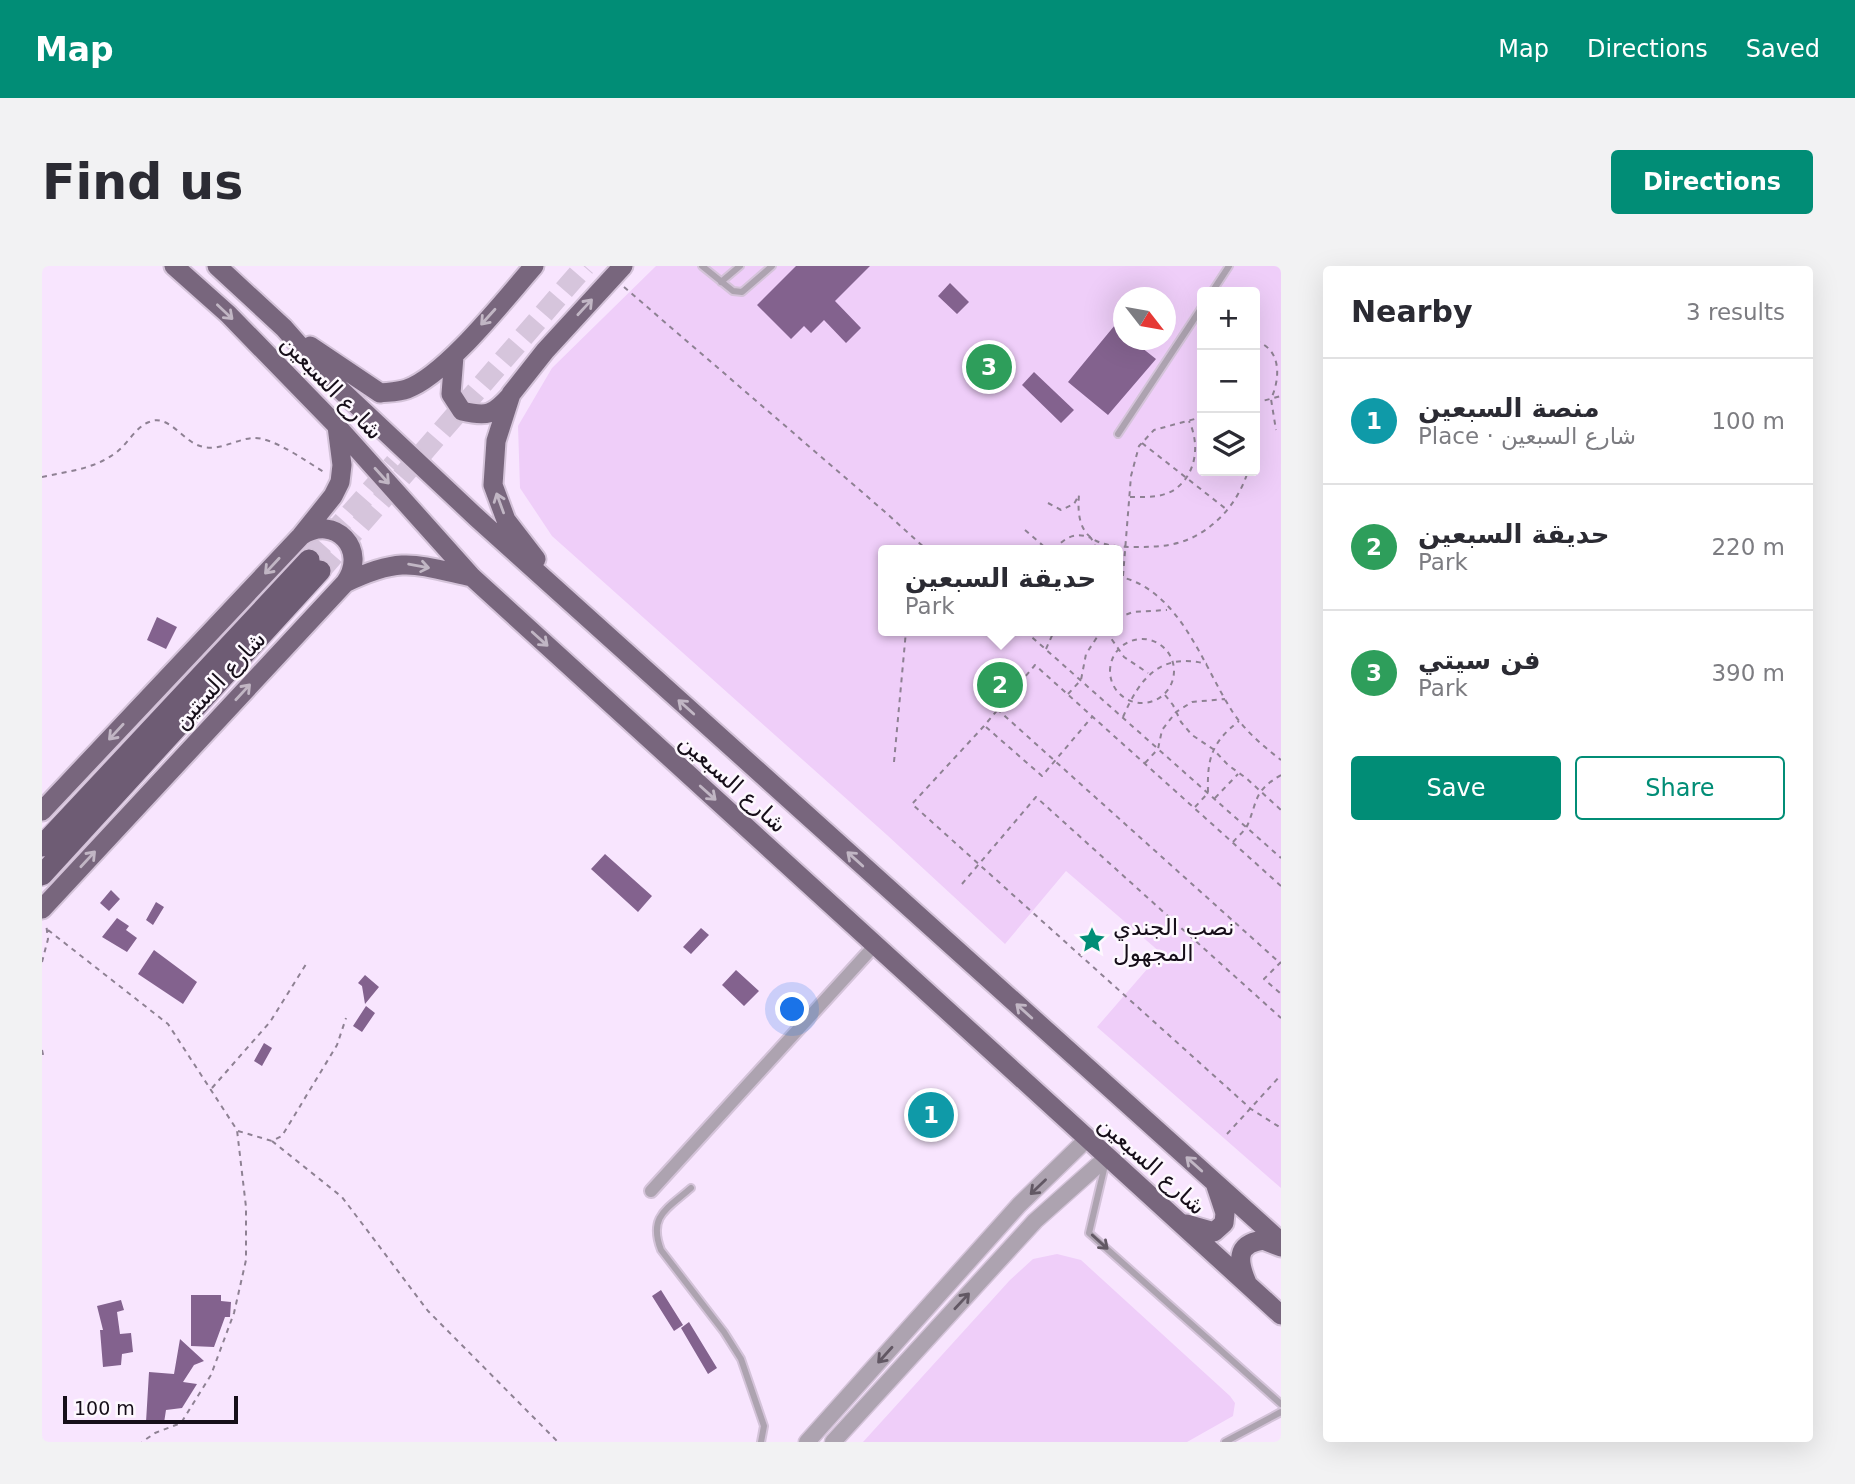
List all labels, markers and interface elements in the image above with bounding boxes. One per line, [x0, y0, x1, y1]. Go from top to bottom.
text: Map [35, 30, 114, 69]
text: Map [1498, 35, 1549, 63]
text: Directions [1587, 35, 1708, 63]
text: Saved [1746, 35, 1820, 63]
button: Directions [1611, 150, 1813, 214]
text: Find us [42, 154, 243, 211]
north arrow [1113, 287, 1176, 350]
map controls [1197, 287, 1260, 476]
button: + [1197, 287, 1260, 350]
text: Nearby [1351, 294, 1473, 329]
one-way arrow [577, 298, 593, 316]
text: 3 results [1686, 299, 1785, 325]
one-way arrow [216, 303, 233, 320]
one-way arrow [480, 308, 497, 325]
street label: شارع السبعين [275, 329, 388, 445]
pin: 3 [966, 341, 1012, 393]
button: − [1197, 350, 1260, 413]
text: منصة السبعين [1418, 393, 1600, 423]
text: 1 [1366, 408, 1382, 434]
text: 100 m [1711, 408, 1785, 434]
button: layers [1197, 413, 1260, 476]
text: Place · شارع السبعين [1418, 423, 1636, 449]
one-way arrow [374, 467, 390, 485]
one-way arrow [493, 493, 505, 515]
text: حديقة السبعين [1418, 519, 1609, 549]
text: 2 [1366, 534, 1382, 560]
text: 220 m [1711, 534, 1785, 560]
popup [878, 545, 1123, 636]
text: Park [1418, 549, 1468, 575]
one-way arrow [264, 557, 281, 574]
one-way arrow [407, 560, 430, 573]
text: حديقة السبعين [905, 563, 1096, 593]
text: Park [905, 593, 954, 619]
street label: شارع الستين [167, 626, 271, 735]
one-way arrow [531, 631, 548, 648]
text: فن سيتي [1418, 645, 1541, 675]
pin: 2 [977, 659, 1023, 711]
text: 3 [1366, 660, 1382, 686]
text: 390 m [1711, 660, 1785, 686]
text: Park [1418, 675, 1468, 701]
one-way arrow [235, 684, 252, 701]
one-way arrow [677, 699, 695, 715]
one-way arrow [108, 723, 125, 740]
street label: شارع السبعين [674, 728, 792, 839]
button: Save [1351, 756, 1561, 820]
button: Share [1575, 756, 1785, 820]
one-way arrow [699, 785, 717, 801]
one-way arrow [80, 851, 97, 868]
one-way arrow [846, 851, 864, 867]
place label: نصب الجندي المجهول [1113, 914, 1235, 967]
place icon: نصب الجندي المجهول [1077, 925, 1107, 955]
your location [775, 992, 809, 1026]
one-way arrow [1016, 1004, 1034, 1020]
pin: 1 [908, 1089, 954, 1141]
street label: شارع السبعين [1093, 1110, 1211, 1221]
one-way arrow [1185, 1156, 1203, 1172]
one-way arrow [1030, 1178, 1047, 1195]
one-way arrow [1091, 1234, 1109, 1250]
one-way arrow [954, 1292, 970, 1310]
one-way arrow [877, 1346, 893, 1364]
scale bar [63, 1393, 238, 1425]
text: 100 m [74, 1397, 135, 1419]

